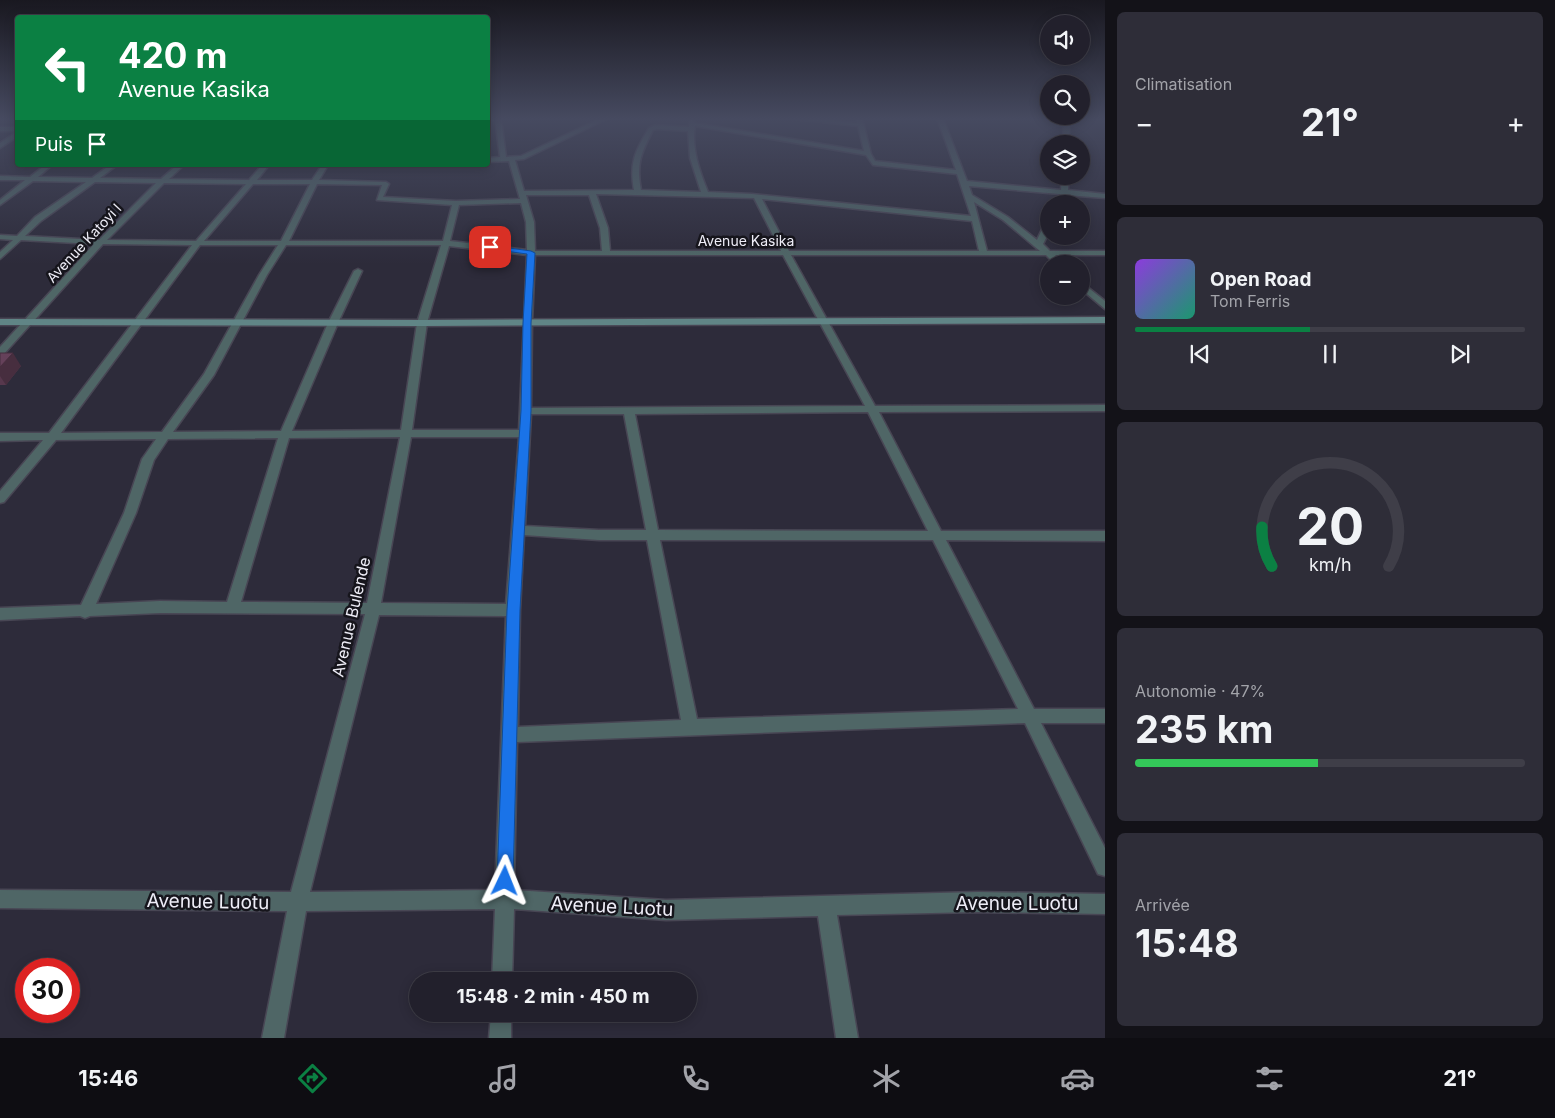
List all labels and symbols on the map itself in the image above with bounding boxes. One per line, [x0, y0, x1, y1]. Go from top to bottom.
street label: Avenue Katoyi I [43, 200, 125, 286]
pin [469, 226, 511, 268]
street label: Avenue Kasika [698, 232, 794, 249]
street label: Avenue Bulende [327, 555, 375, 679]
position arrow [478, 854, 530, 906]
street label: Avenue Luotu [146, 889, 270, 914]
street label: Avenue Luotu [550, 892, 674, 921]
street label: Avenue Luotu [956, 892, 1078, 915]
speed limit sign: 30 [15, 958, 80, 1023]

